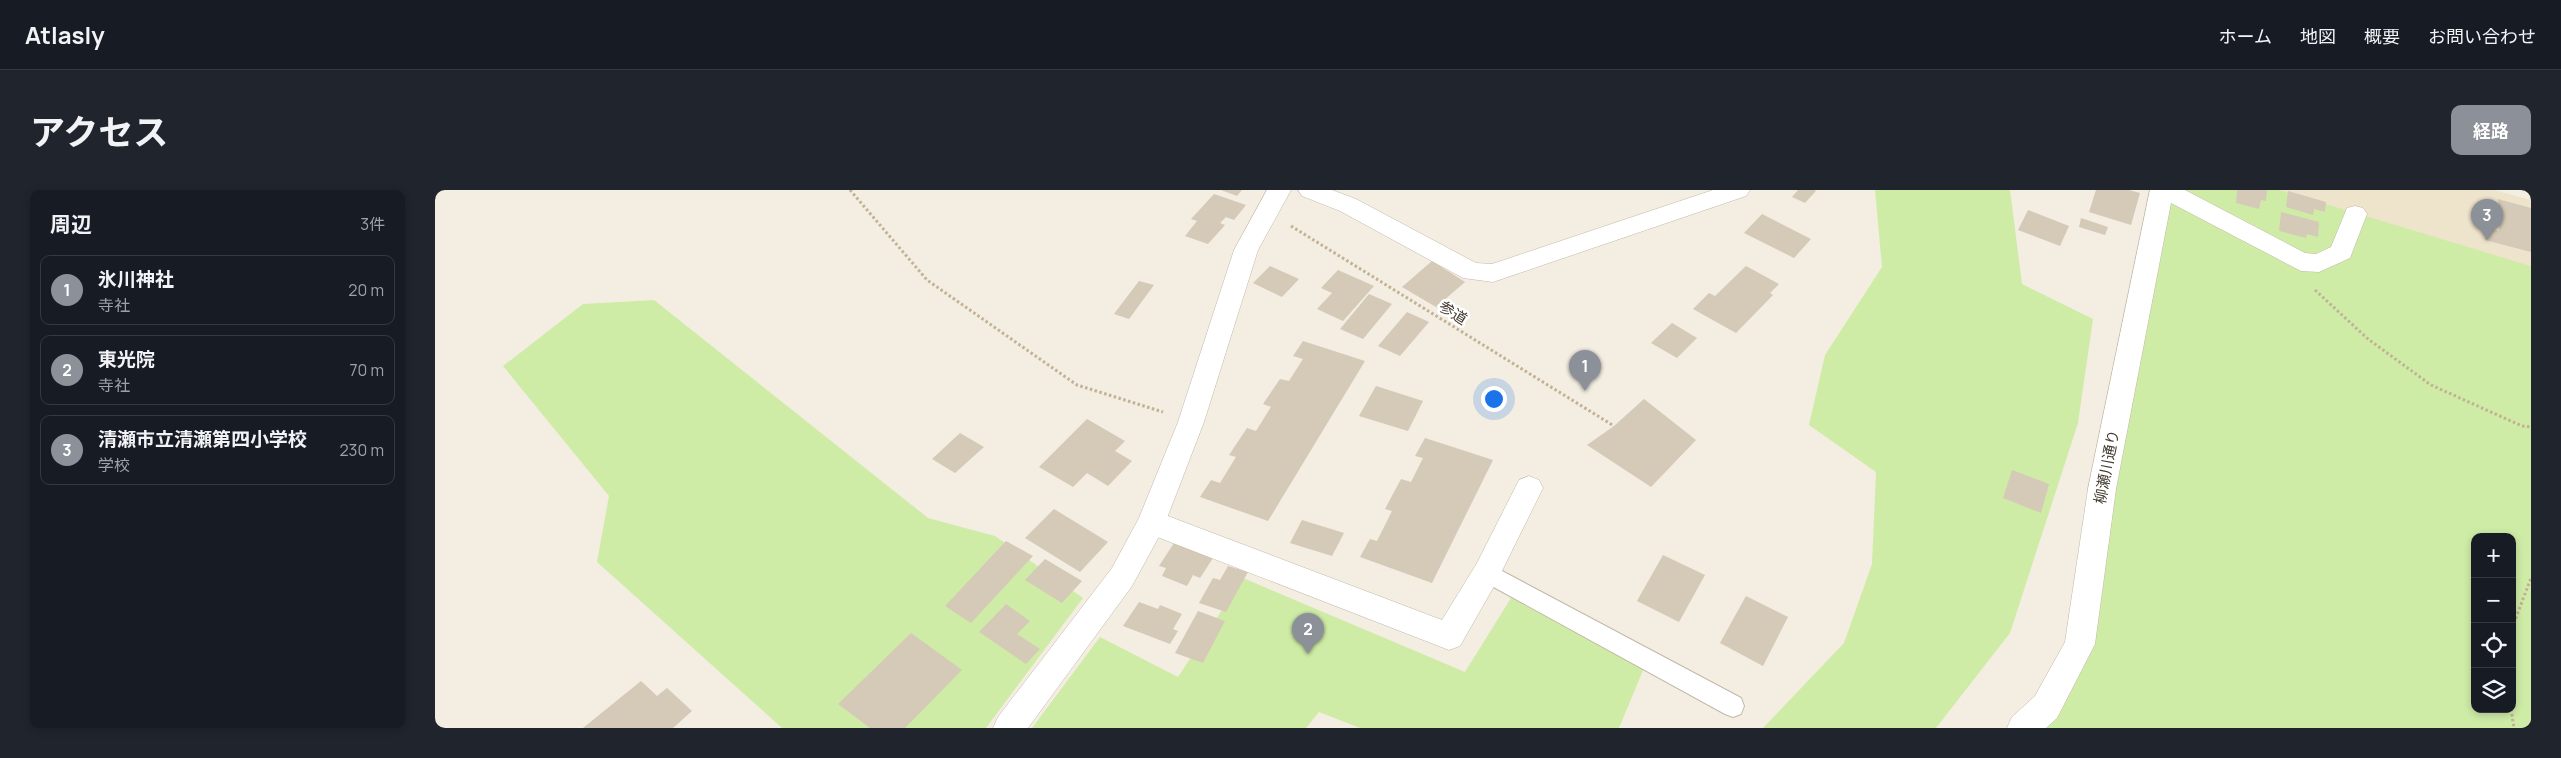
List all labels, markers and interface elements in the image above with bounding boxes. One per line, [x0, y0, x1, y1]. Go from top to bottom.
text: Atlasly [25, 18, 105, 51]
text: ホーム [2219, 24, 2272, 48]
text: 地図 [2300, 24, 2336, 48]
text: 概要 [2364, 24, 2400, 48]
text: お問い合わせ [2428, 24, 2536, 48]
button: 経路 [2451, 105, 2531, 155]
text: アクセス [30, 108, 168, 156]
pin: 3 [2471, 199, 2503, 240]
text: 周辺 [50, 210, 92, 238]
text: 3件 [360, 213, 385, 235]
text: 氷川神社 [98, 266, 174, 292]
text: 1 [63, 279, 71, 301]
text: 20 m [348, 279, 384, 301]
text: 寺社 [98, 294, 130, 316]
street label: 参道 [1435, 296, 1472, 329]
text: 東光院 [98, 346, 155, 372]
pin: 1 [1569, 350, 1601, 391]
text: 2 [62, 359, 72, 381]
text: 70 m [349, 359, 384, 381]
text: 寺社 [98, 374, 130, 396]
your location [1481, 386, 1507, 412]
text: 清瀬市立清瀬第四小学校 [98, 426, 307, 452]
street label: 柳瀬川通り [2089, 428, 2124, 506]
text: 3 [62, 439, 72, 461]
text: 230 m [340, 439, 384, 461]
text: 学校 [98, 454, 130, 476]
map controls [2471, 533, 2516, 713]
button: + [2471, 533, 2516, 578]
button: − [2471, 578, 2516, 623]
pin: 2 [1292, 613, 1324, 654]
button: locate [2471, 623, 2516, 668]
button: layers [2471, 668, 2516, 713]

